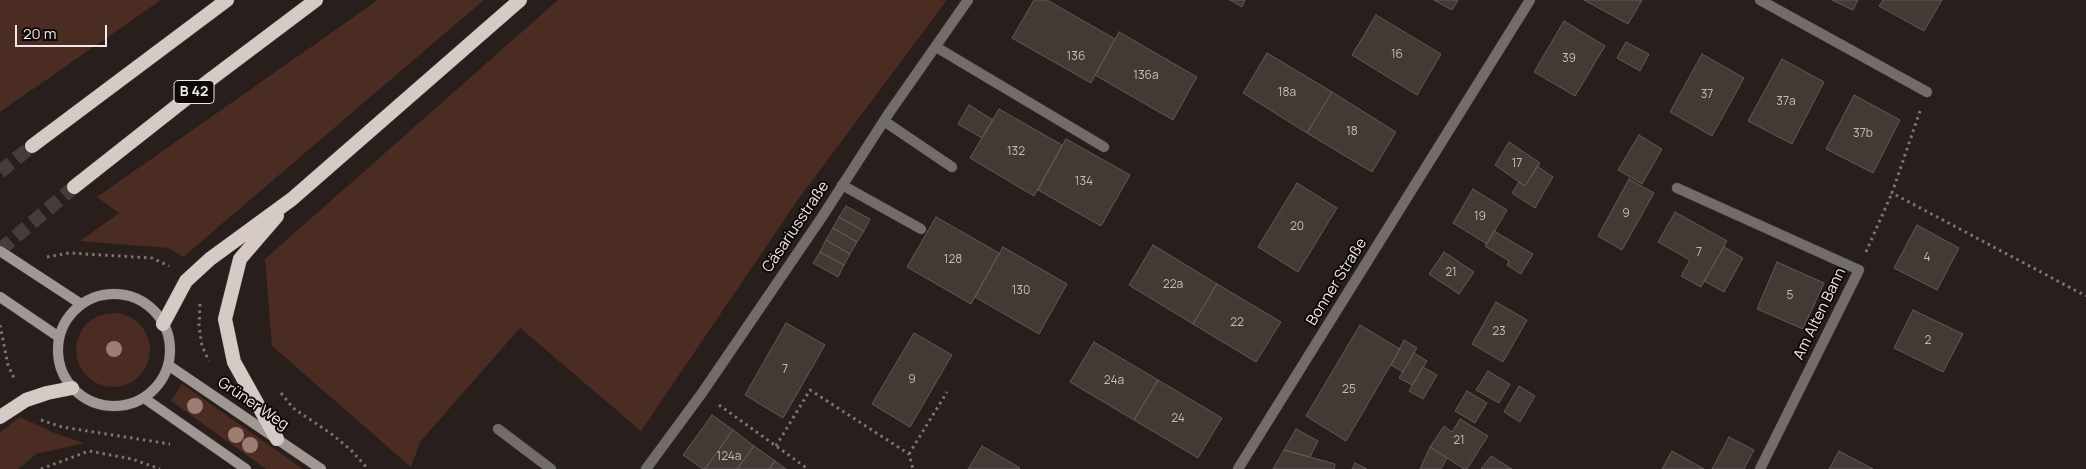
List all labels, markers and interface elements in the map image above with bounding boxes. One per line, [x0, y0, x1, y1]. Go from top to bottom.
scale bar [18, 15, 110, 47]
text: 20 m [23, 23, 56, 44]
house number: 16 [1391, 48, 1403, 62]
house number: 136 [1067, 50, 1085, 64]
house number: 39 [1562, 52, 1576, 66]
house number: 136a [1133, 69, 1159, 83]
road number: B 42 [174, 80, 214, 104]
house number: 18a [1278, 86, 1296, 100]
house number: 37 [1701, 88, 1713, 102]
house number: 37a [1776, 95, 1796, 109]
house number: 18 [1346, 125, 1358, 139]
house number: 37b [1853, 127, 1873, 141]
house number: 132 [1007, 145, 1025, 159]
house number: 17 [1512, 157, 1522, 171]
house number: 134 [1075, 175, 1093, 189]
street label: Cäsariusstraße [759, 178, 833, 276]
house number: 9 [1622, 207, 1630, 221]
house number: 19 [1474, 210, 1486, 224]
house number: 20 [1290, 220, 1304, 234]
street label: Bonner Straße [1303, 235, 1371, 329]
house number: 7 [1696, 246, 1702, 260]
house number: 4 [1923, 251, 1931, 265]
house number: 128 [944, 253, 962, 267]
street label: Am Alten Bann [1790, 265, 1850, 363]
house number: 21 [1445, 266, 1457, 280]
house number: 22a [1163, 278, 1183, 292]
house number: 130 [1012, 284, 1030, 298]
house number: 5 [1787, 289, 1793, 303]
house number: 22 [1230, 316, 1244, 330]
house number: 23 [1492, 325, 1506, 339]
house number: 2 [1925, 334, 1931, 348]
house number: 7 [782, 363, 788, 377]
house number: 9 [908, 373, 916, 387]
street label: Grüner Weg [214, 374, 292, 434]
house number: 24a [1104, 374, 1124, 388]
house number: 25 [1342, 383, 1356, 397]
house number: 24 [1171, 412, 1185, 426]
house number: 21 [1453, 434, 1465, 448]
house number: 124a [716, 450, 742, 464]

